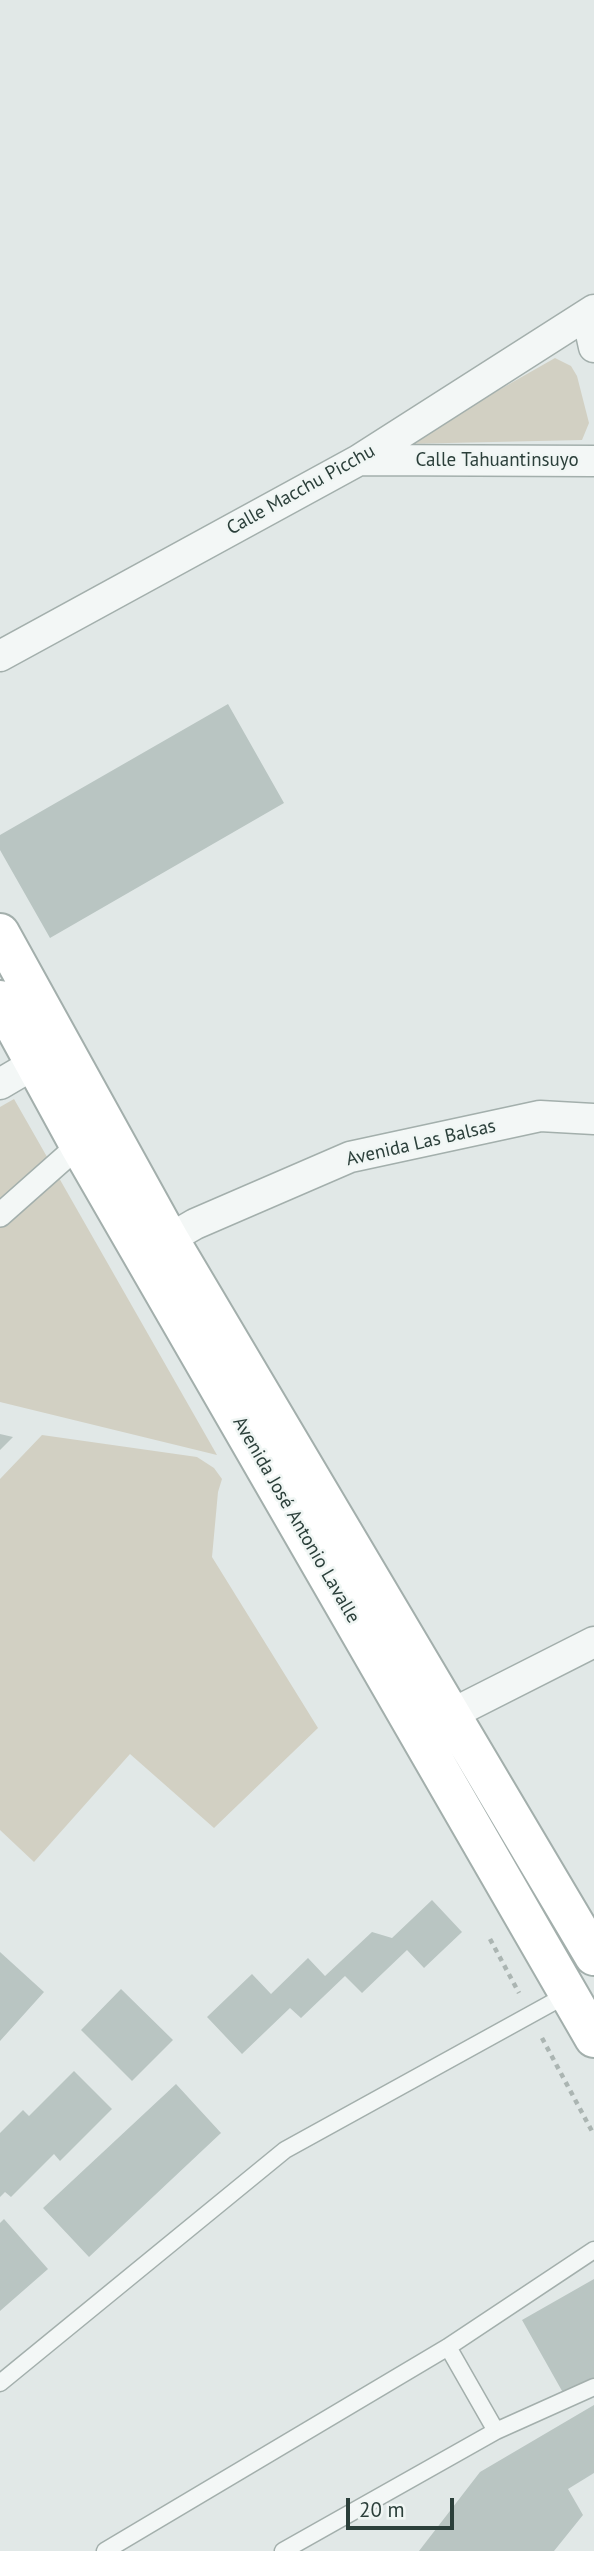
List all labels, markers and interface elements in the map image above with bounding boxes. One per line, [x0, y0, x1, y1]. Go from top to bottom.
street label: Calle Macchu Picchu [223, 440, 379, 540]
street label: Calle Tahuantinsuyo [415, 450, 579, 472]
street label: Avenida Las Balsas [344, 1115, 498, 1171]
street label: Avenida José Antonio Lavalle [227, 1413, 365, 1627]
scale bar [349, 2484, 458, 2528]
text: 20 m [359, 2496, 405, 2523]

